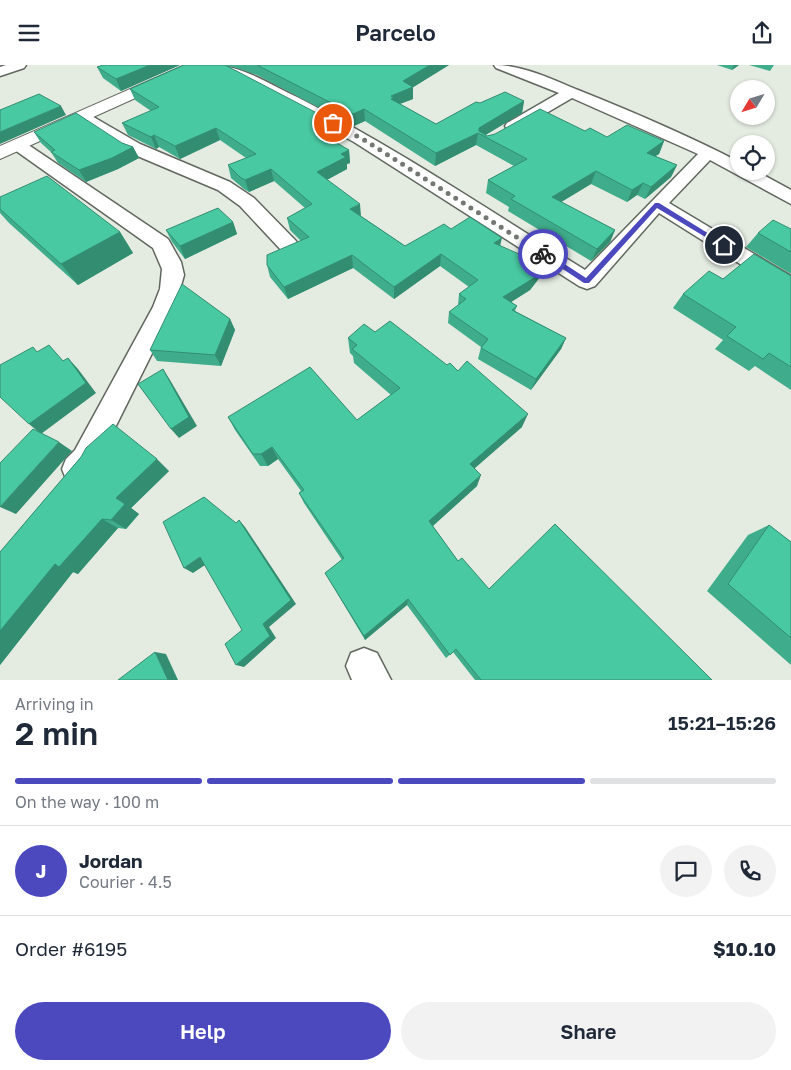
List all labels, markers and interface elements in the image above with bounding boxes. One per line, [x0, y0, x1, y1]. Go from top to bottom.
icon: menu [15, 19, 43, 47]
text: Parcelo [355, 19, 436, 46]
icon: share [748, 19, 776, 47]
north arrow [730, 80, 775, 125]
map controls [730, 80, 775, 180]
pin [312, 102, 354, 144]
icon: bag [319, 109, 347, 137]
button: locate [730, 135, 775, 180]
pin [703, 224, 745, 266]
courier [518, 229, 568, 279]
icon: home [710, 231, 738, 259]
icon: bike [529, 240, 557, 268]
text: Arriving in [15, 694, 94, 714]
text: 15:21–15:26 [668, 711, 776, 734]
text: 2 min [15, 714, 98, 752]
text: On the way · 100 m [15, 792, 159, 812]
button: chat [660, 845, 712, 897]
button: phone [724, 845, 776, 897]
text: Jordan [79, 849, 143, 872]
text: J [36, 859, 46, 882]
text: Courier · 4.5 [79, 872, 172, 892]
text: Order #6195 [15, 937, 127, 960]
text: $10.10 [713, 937, 776, 960]
button: Help [15, 1002, 391, 1060]
button: Share [401, 1002, 776, 1060]

